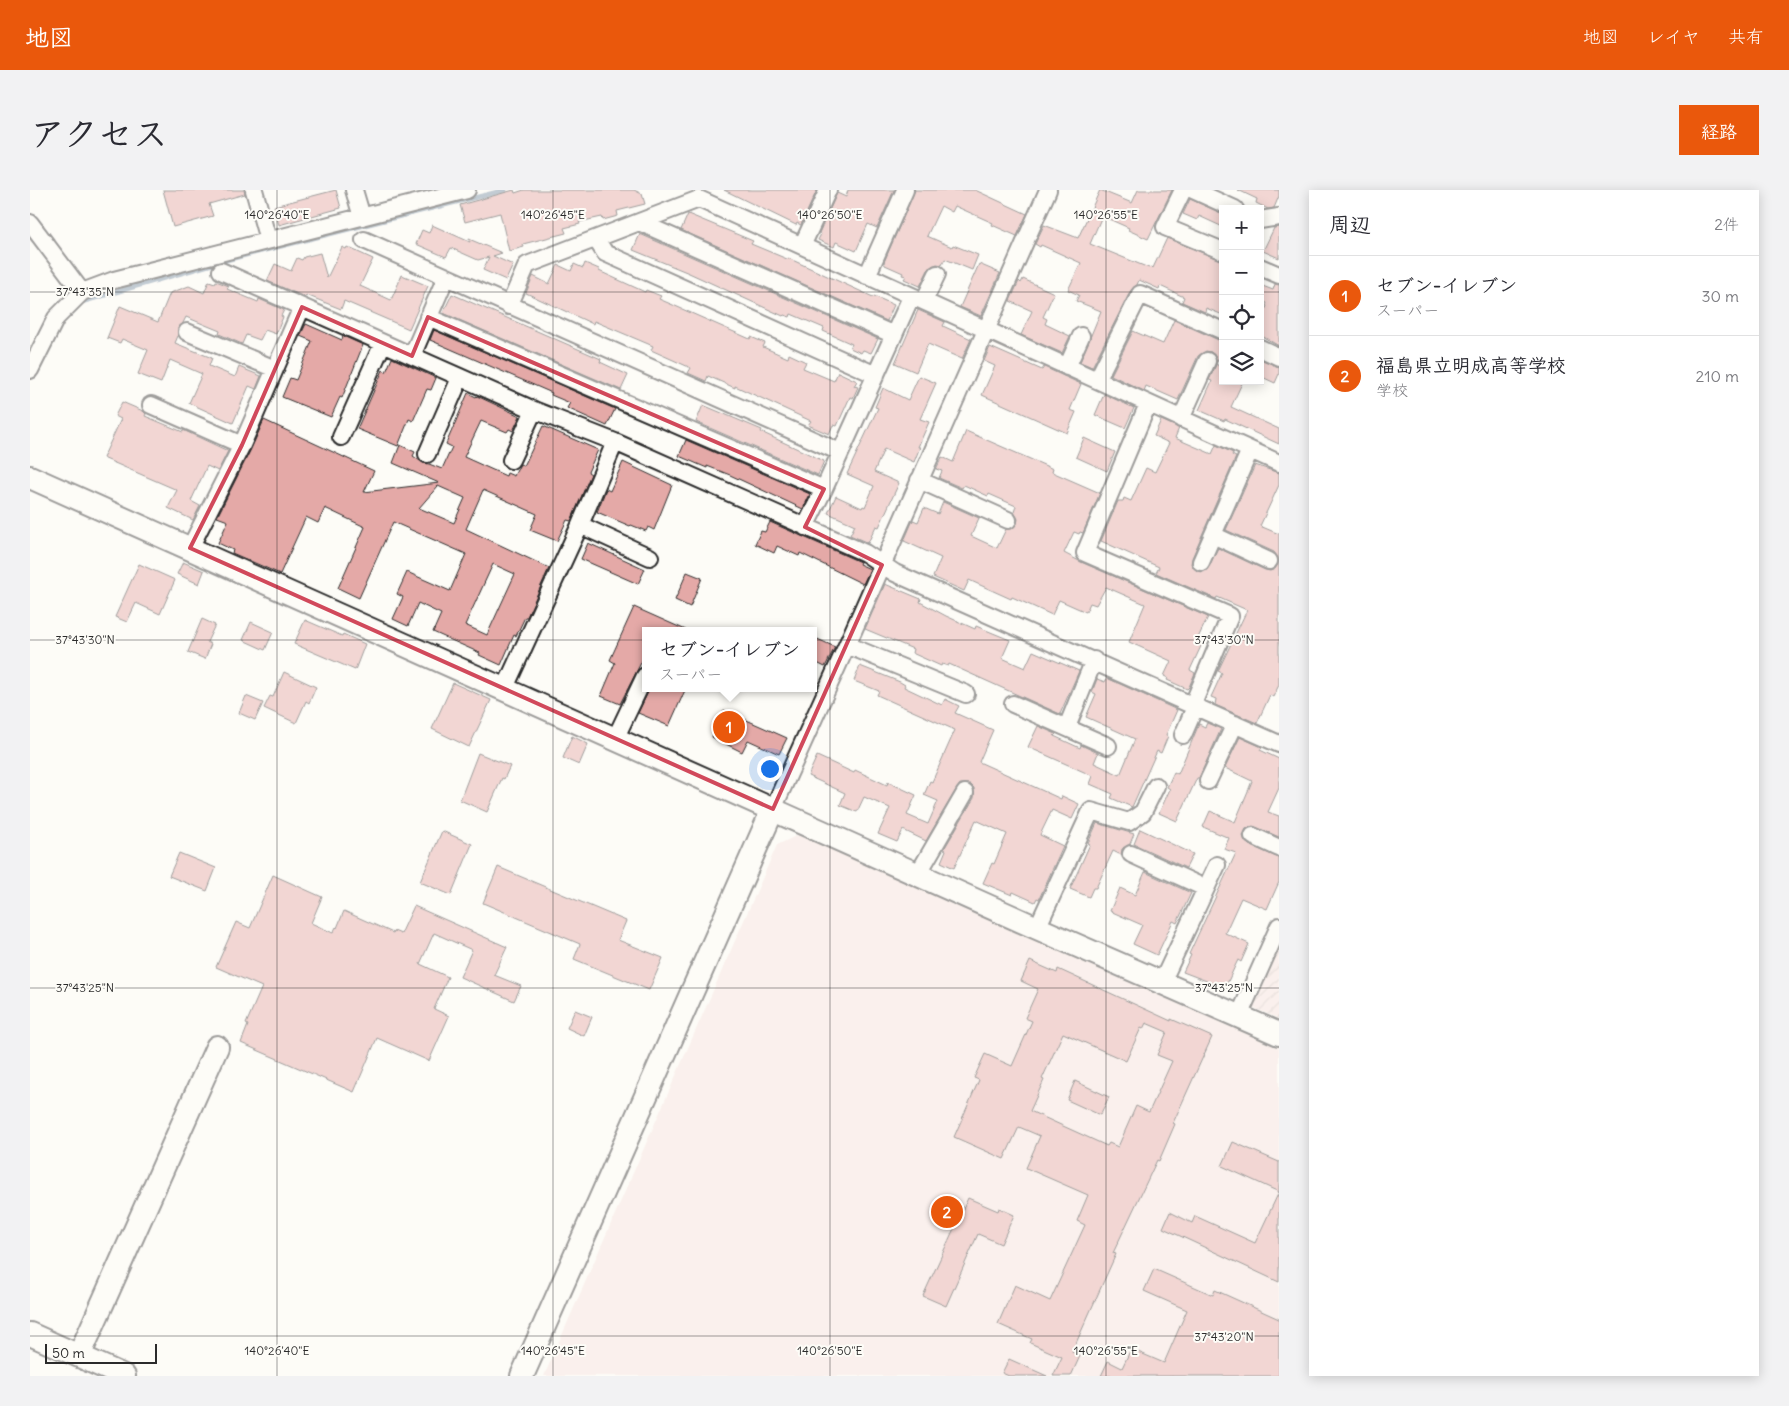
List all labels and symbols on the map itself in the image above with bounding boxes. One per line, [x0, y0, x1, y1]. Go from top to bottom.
text: 140°26'40"E [244, 207, 310, 222]
text: 140°26'45"E [521, 207, 585, 222]
text: 140°26'50"E [797, 207, 863, 222]
text: 140°26'55"E [1074, 207, 1138, 222]
text: 37°43'35"N [56, 284, 114, 299]
text: 37°43'30"N [55, 632, 115, 647]
text: 37°43'30"N [1194, 632, 1254, 647]
pin: 1 [713, 708, 745, 746]
your location [757, 756, 783, 782]
text: 37°43'25"N [56, 980, 114, 995]
text: 37°43'25"N [1195, 980, 1253, 995]
pin: 2 [931, 1193, 963, 1231]
text: 37°43'20"N [1194, 1329, 1254, 1344]
scale bar [45, 1341, 158, 1364]
text: 140°26'40"E [244, 1343, 310, 1358]
text: 140°26'45"E [521, 1343, 585, 1358]
text: 140°26'50"E [797, 1343, 863, 1358]
text: 140°26'55"E [1074, 1343, 1138, 1358]

